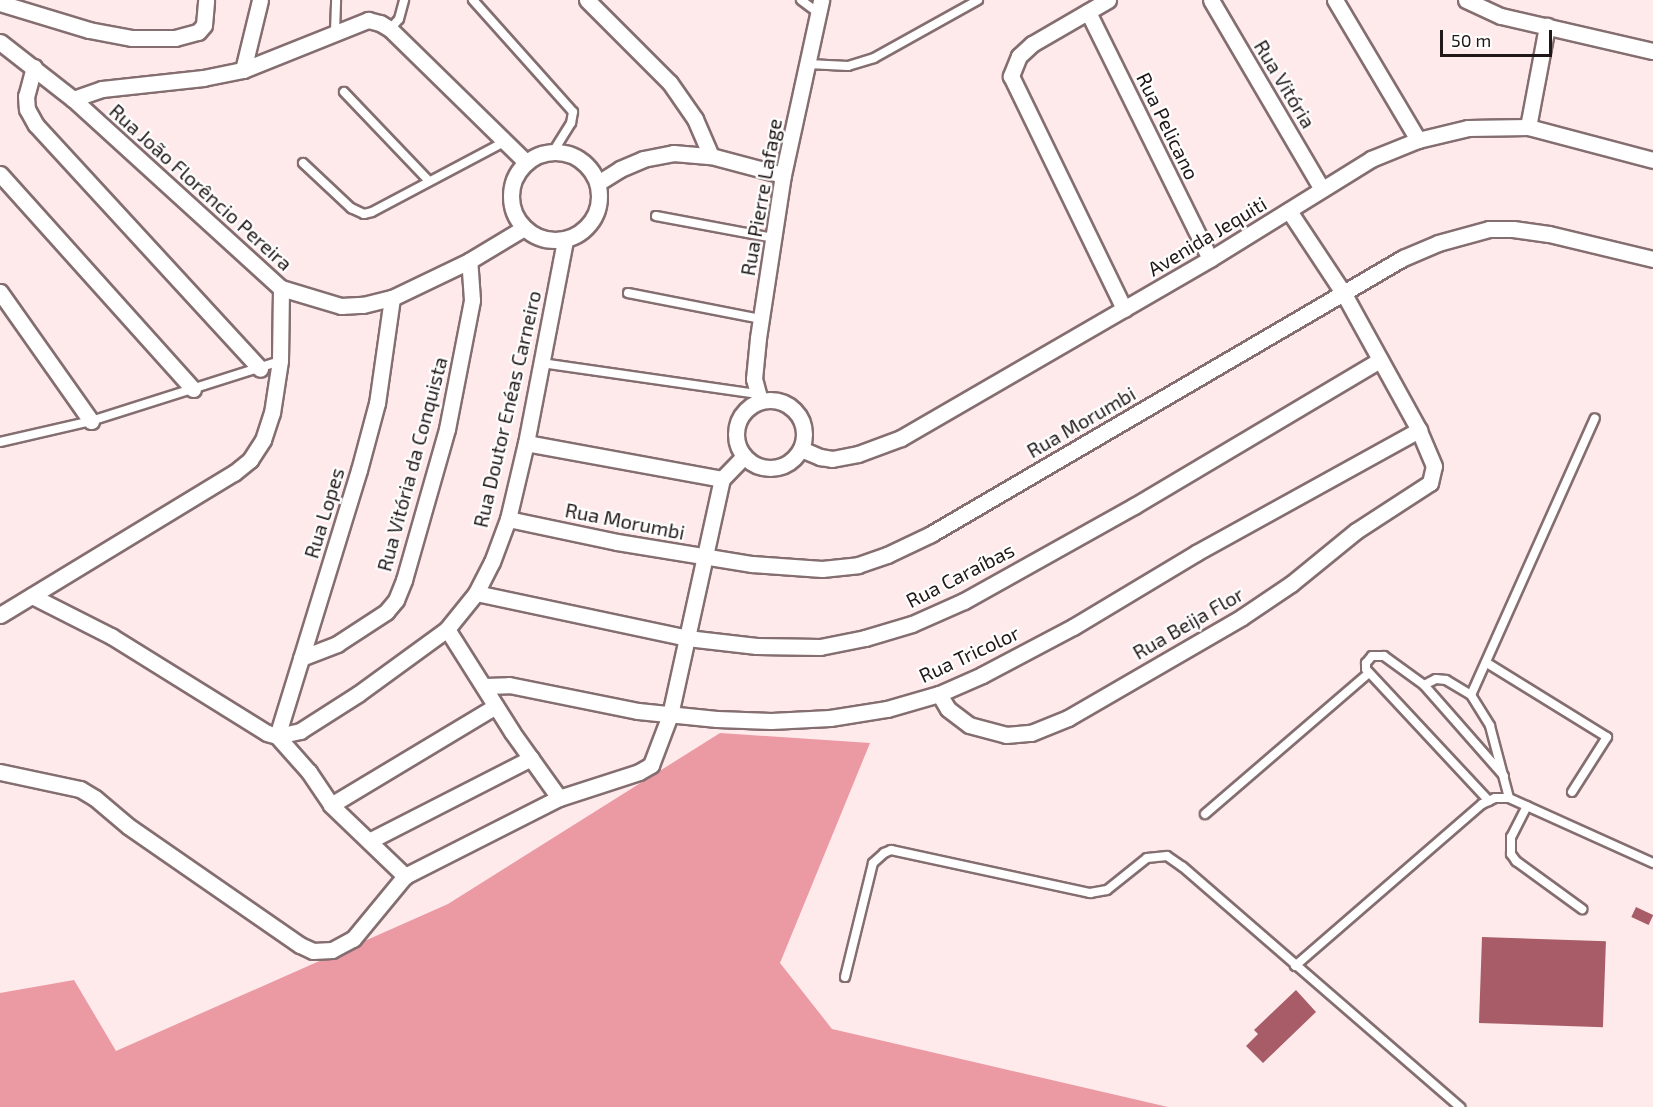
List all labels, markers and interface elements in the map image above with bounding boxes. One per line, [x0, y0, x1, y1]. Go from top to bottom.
scale bar [1443, 18, 1556, 56]
text: 50 m [1451, 29, 1491, 51]
street label: Rua Vitória [1249, 35, 1321, 133]
street label: Rua Pelicano [1132, 68, 1204, 184]
street label: Rua João Florêncio Pereira [105, 99, 297, 275]
street label: Rua Pierre Lafage [735, 116, 787, 278]
street label: Avenida Jequiti [1143, 191, 1271, 281]
street label: Rua Doutor Enéas Carneiro [468, 288, 546, 530]
street label: Rua Vitória da Conquista [372, 354, 452, 574]
street label: Rua Morumbi [1022, 381, 1140, 463]
street label: Rua Lopes [299, 465, 349, 561]
street label: Rua Morumbi [563, 498, 687, 544]
street label: Rua Caraíbas [902, 537, 1018, 613]
street label: Rua Beija Flor [1128, 582, 1248, 664]
street label: Rua Tricolor [915, 620, 1023, 688]

